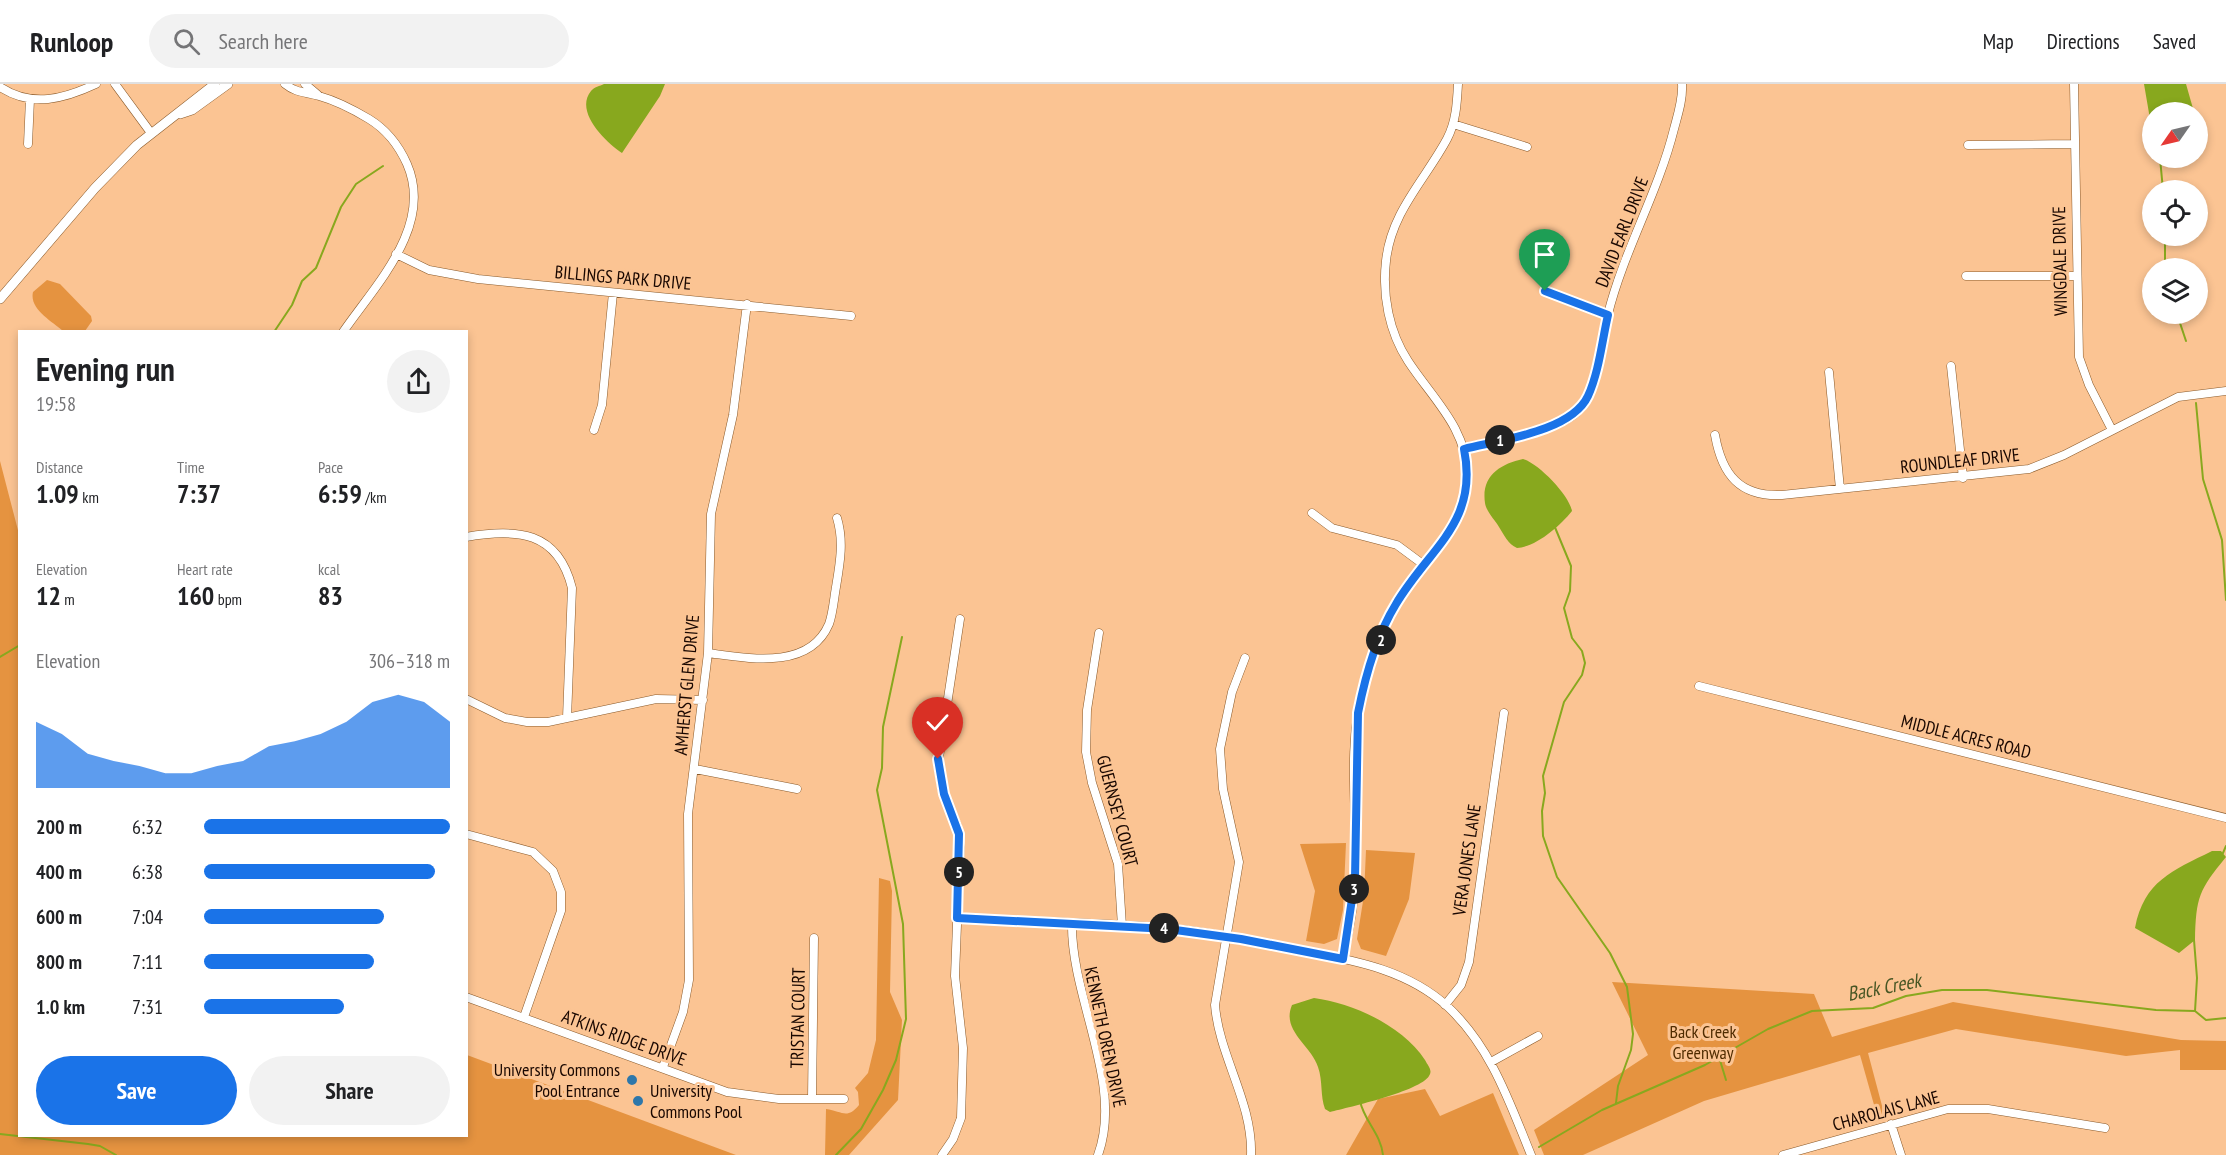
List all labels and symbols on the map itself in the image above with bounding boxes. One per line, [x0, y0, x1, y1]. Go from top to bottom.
north arrow [2142, 102, 2208, 168]
street label: DAVID EARL DRIVE [1590, 173, 1653, 290]
street label: WINGDALE DRIVE [2047, 206, 2072, 316]
pin [1519, 229, 1570, 291]
street label: BILLINGS PARK DRIVE [554, 260, 692, 295]
pin: 1 [1485, 425, 1515, 455]
street label: ROUNDLEAF DRIVE [1899, 443, 2021, 478]
street label: AMHERST GLEN DRIVE [669, 614, 704, 756]
pin: 2 [1366, 625, 1396, 655]
pin [912, 697, 963, 759]
street label: MIDDLE ACRES ROAD [1899, 709, 2033, 764]
street label: GUERNSEY COURT [1092, 753, 1143, 869]
street label: VERA JONES LANE [1447, 803, 1486, 918]
pin: 5 [944, 857, 974, 887]
pin: 3 [1339, 874, 1369, 904]
pin: 4 [1149, 913, 1179, 943]
street label: KENNETH OREN DRIVE [1079, 964, 1132, 1109]
street label: TRISTAN COURT [785, 967, 810, 1068]
water label: Back Creek [1845, 967, 1925, 1007]
street label: ATKINS RIDGE DRIVE [559, 1004, 690, 1071]
park label: Back Creek Greenway [1669, 1020, 1737, 1064]
place label: University Commons Pool Entrance [494, 1058, 620, 1102]
marker: University Commons Pool Entrance [625, 1073, 639, 1087]
place label: University Commons Pool [650, 1079, 743, 1123]
street label: CHAROLAIS LANE [1830, 1085, 1942, 1136]
marker: University Commons Pool [631, 1094, 645, 1108]

